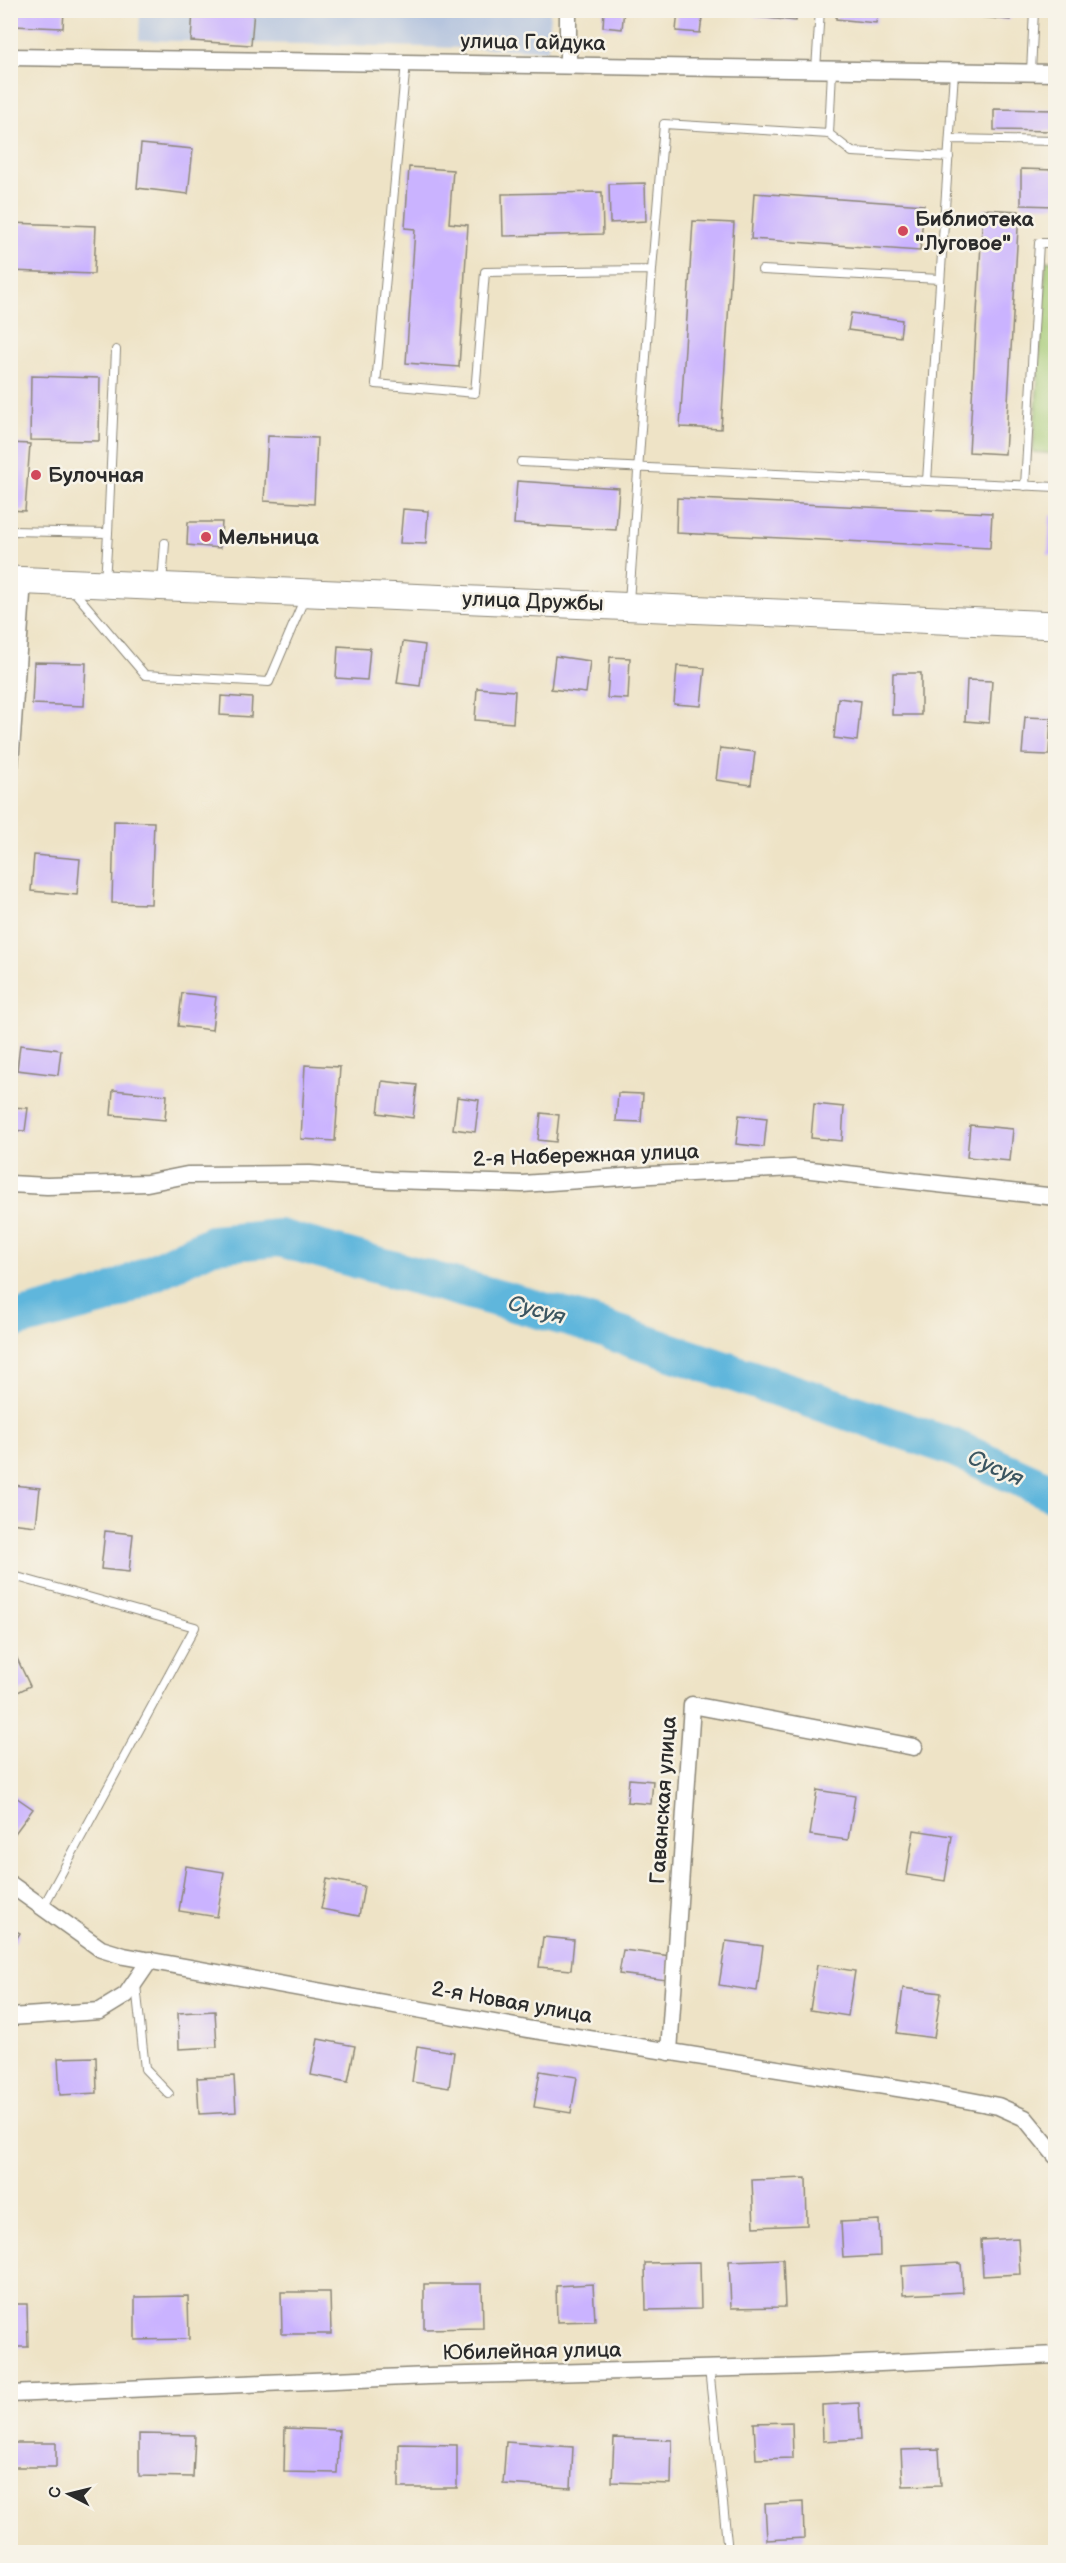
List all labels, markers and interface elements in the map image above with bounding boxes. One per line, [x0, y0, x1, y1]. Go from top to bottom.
street label: улица Гайдука [460, 29, 607, 56]
place label: Библиотека "Луговое" [915, 207, 1035, 256]
marker: Библиотека "Луговое" [896, 224, 910, 238]
place label: Булочная [48, 463, 144, 488]
marker: Булочная [29, 468, 43, 482]
place label: Мельница [218, 525, 319, 550]
marker: Мельница [199, 530, 213, 544]
street label: улица Дружбы [462, 587, 604, 616]
street label: 2-я Набережная улица [472, 1139, 700, 1172]
water label: Сусуя [505, 1290, 568, 1331]
water label: Сусуя [963, 1444, 1027, 1493]
street label: Гаванская улица [645, 1715, 682, 1885]
street label: 2-я Новая улица [430, 1976, 595, 2029]
street label: Юбилейная улица [442, 2337, 622, 2366]
north arrow [39, 2464, 99, 2524]
text: С [45, 2486, 66, 2499]

